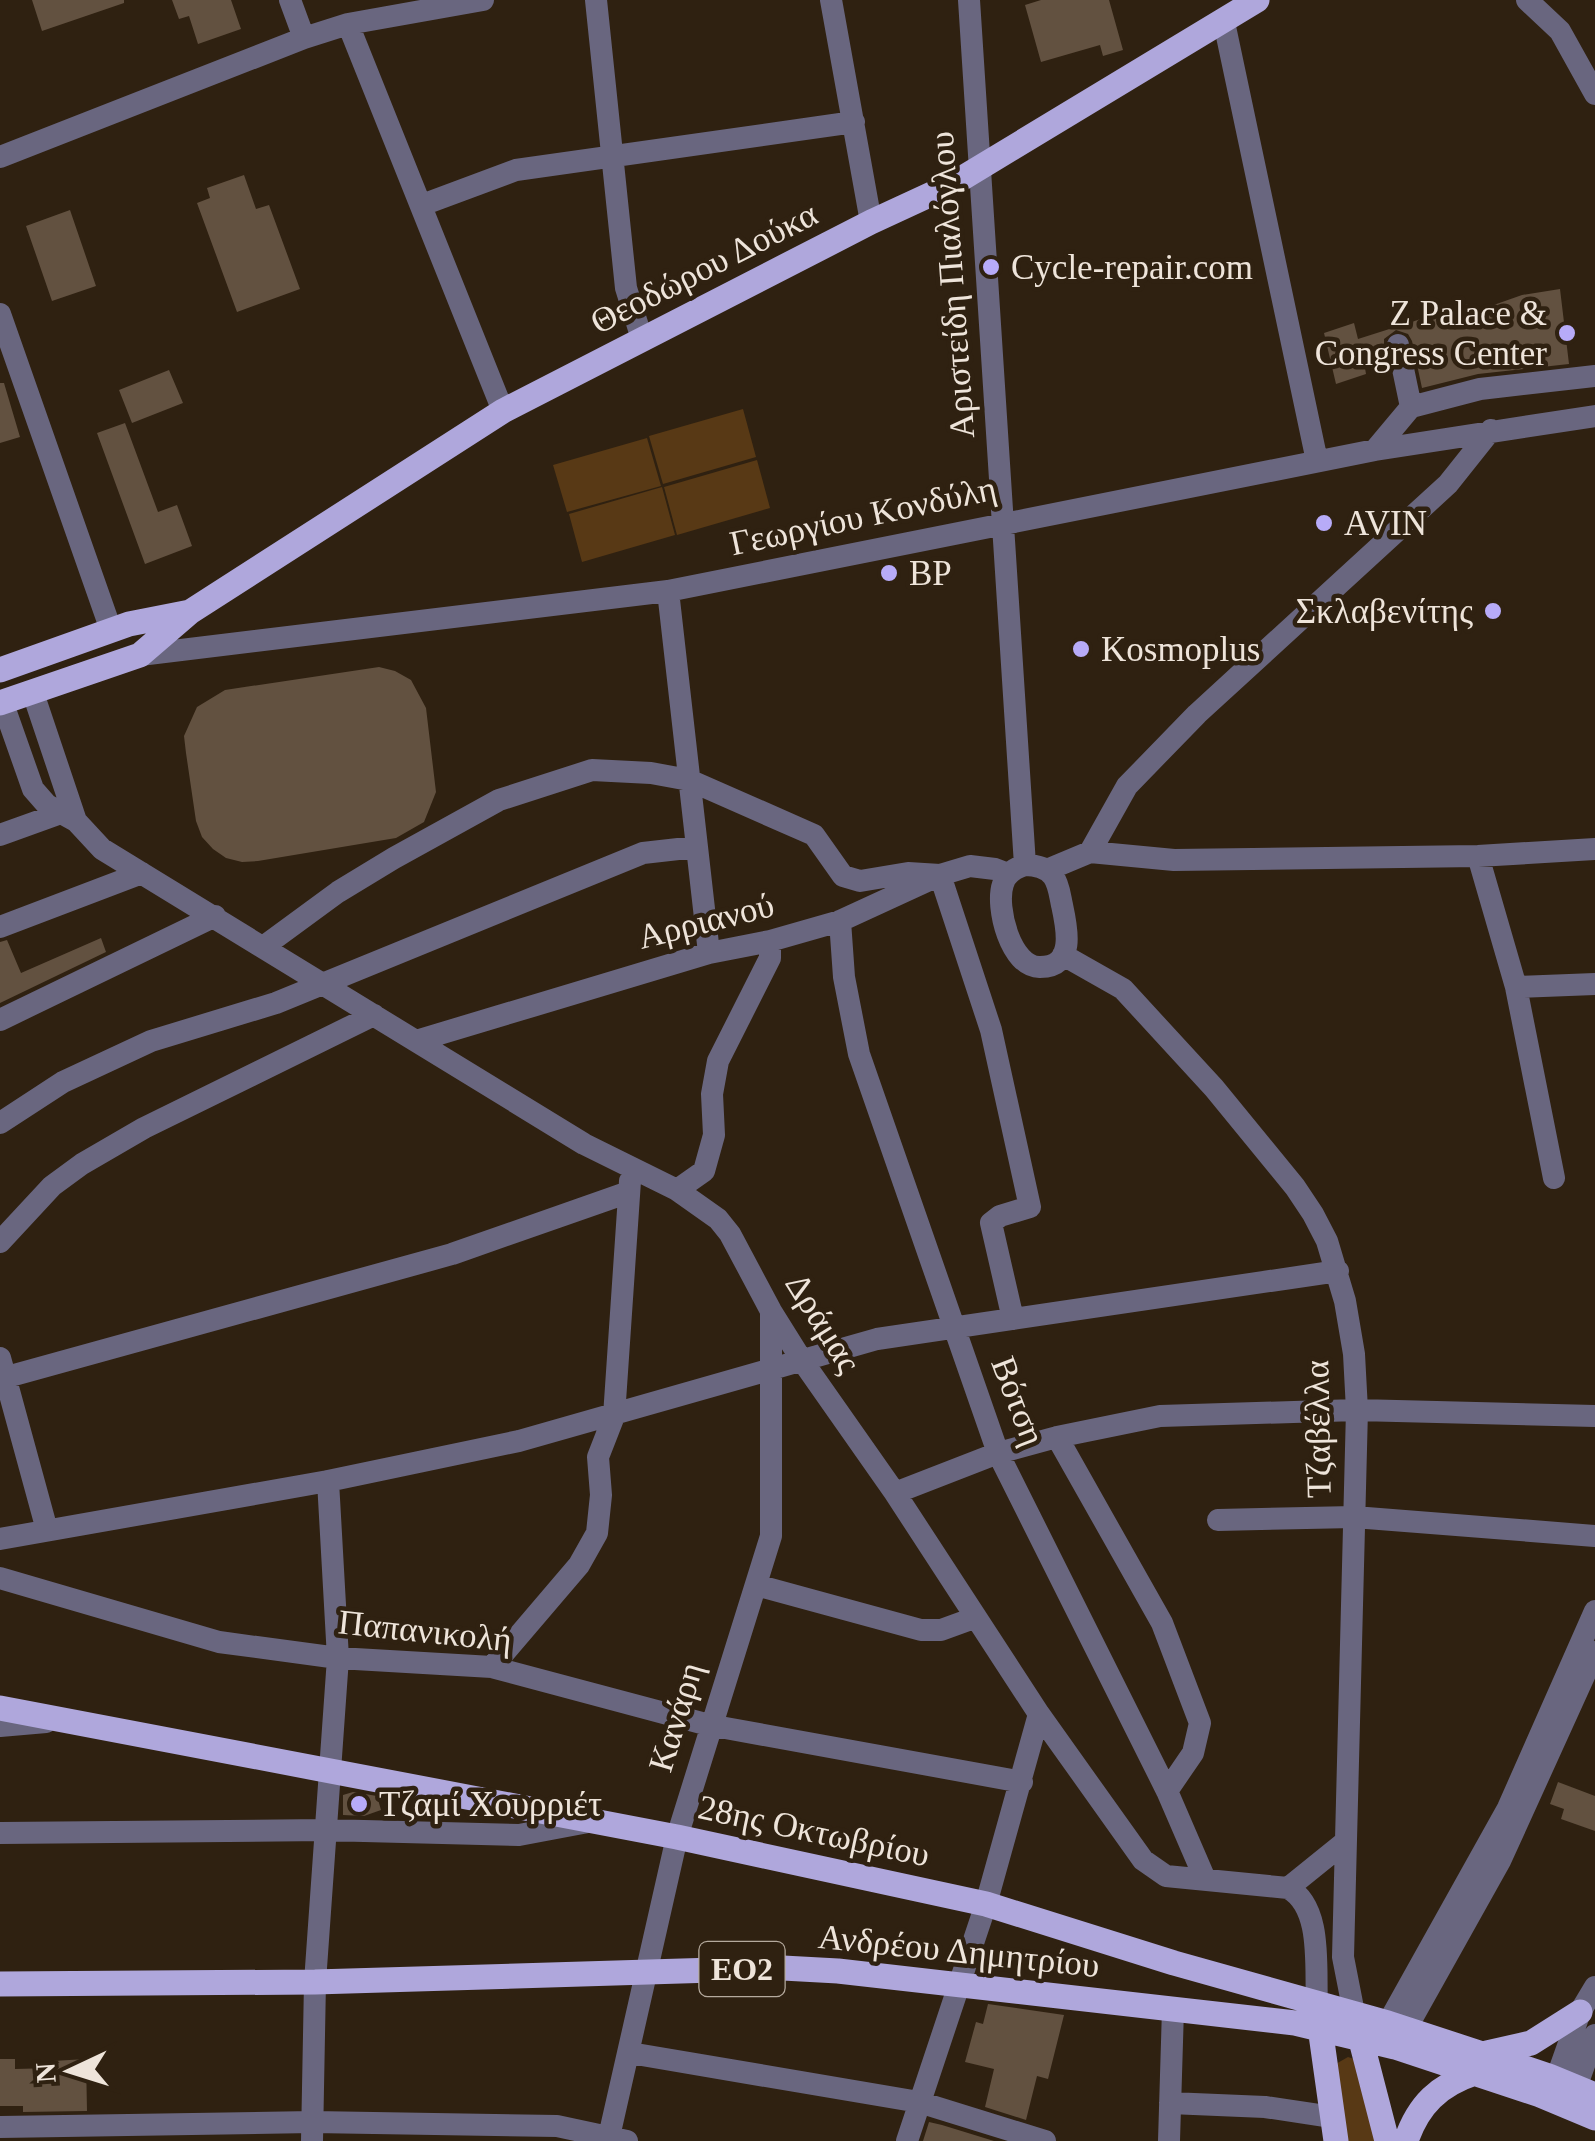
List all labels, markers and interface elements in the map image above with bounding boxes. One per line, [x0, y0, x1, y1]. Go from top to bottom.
street label: Αριστείδη Πιαλόγλου [922, 130, 982, 440]
street label: Θεοδώρου Δούκα [584, 194, 824, 342]
place label: Cycle-repair.com [1011, 248, 1253, 287]
marker: Cycle-repair.com [980, 256, 1002, 278]
place label: Z Palace & Congress Center [1315, 294, 1547, 373]
marker: Z Palace & Congress Center [1556, 322, 1578, 344]
street label: Γεωργίου Κονδύλη [726, 469, 1000, 563]
place label: AVIN [1344, 504, 1427, 543]
marker: AVIN [1313, 512, 1335, 534]
place label: BP [909, 554, 952, 593]
marker: BP [878, 562, 900, 584]
place label: Σκλαβενίτης [1296, 592, 1473, 631]
marker: Σκλαβενίτης [1482, 600, 1504, 622]
place label: Kosmoplus [1101, 630, 1260, 669]
marker: Kosmoplus [1070, 638, 1092, 660]
street label: Αρριανού [634, 885, 778, 957]
street label: Δράμας [778, 1266, 869, 1380]
street label: Βότση [983, 1351, 1053, 1451]
street label: Τζαβέλλα [1297, 1360, 1339, 1498]
street label: Παπανικολή [336, 1603, 514, 1659]
street label: Κανάρη [641, 1658, 711, 1776]
place label: Τζαμί Χουρριέτ [379, 1785, 602, 1824]
street label: 28ης Οκτωβρίου [695, 1787, 933, 1875]
marker: Τζαμί Χουρριέτ [348, 1793, 370, 1815]
street label: Ανδρέου Δημητρίου [817, 1917, 1101, 1985]
road number: ΕΟ2 [700, 1942, 784, 1996]
north arrow [20, 2021, 120, 2121]
text: N [29, 2062, 62, 2084]

